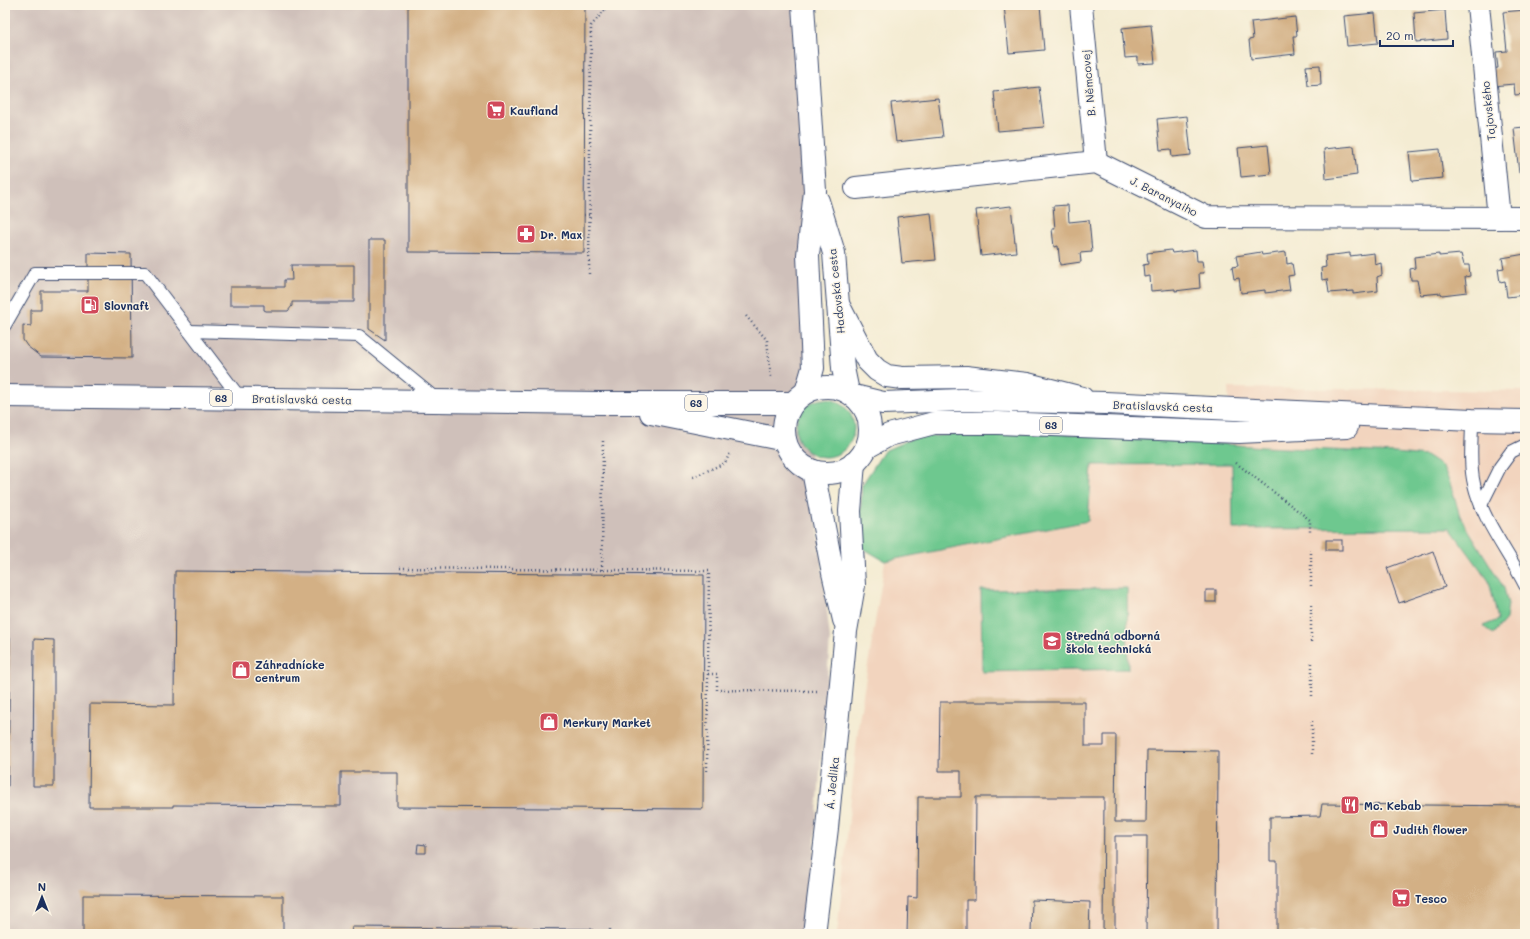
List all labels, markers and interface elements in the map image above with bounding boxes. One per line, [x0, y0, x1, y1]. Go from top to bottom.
scale bar [1380, 22, 1453, 48]
text: 20 m [1386, 27, 1414, 43]
street label: B. Němcovej [1078, 49, 1098, 117]
street label: Tajovského [1477, 80, 1499, 141]
supermarket icon: Kaufland [485, 99, 507, 121]
place label: Kaufland [510, 103, 558, 118]
street label: J. Baranyaiho [1128, 173, 1201, 220]
pharmacy icon: Dr. Max [515, 223, 537, 245]
place label: Dr. Max [540, 227, 583, 242]
street label: Hadovská cesta [824, 247, 848, 334]
fuel station icon: Slovnaft [79, 294, 101, 316]
place label: Slovnaft [104, 298, 149, 313]
road number: 63 [210, 390, 232, 406]
street label: Bratislavská cesta [252, 391, 352, 407]
road number: 63 [685, 395, 707, 411]
street label: Bratislavská cesta [1113, 397, 1213, 415]
road number: 63 [1040, 417, 1062, 433]
place label: Stredná odborná škola technická [1066, 628, 1160, 656]
school or university icon: Stredná odborná škola technická [1041, 630, 1063, 652]
place label: Záhradnícke centrum [255, 657, 325, 685]
shop icon: Záhradnícke centrum [230, 659, 252, 681]
shop icon: Merkury Market [538, 711, 560, 733]
place label: Merkury Market [563, 715, 651, 730]
street label: Á. Jedlika [822, 756, 842, 810]
restaurant icon: Mc. Kebab [1339, 794, 1361, 816]
place label: Mc. Kebab [1364, 798, 1421, 813]
shop icon: Judith flower [1368, 818, 1390, 840]
place label: Judith flower [1393, 822, 1468, 837]
north arrow [22, 877, 62, 917]
text: N [38, 879, 46, 894]
supermarket icon: Tesco [1390, 887, 1412, 909]
place label: Tesco [1415, 891, 1447, 906]

